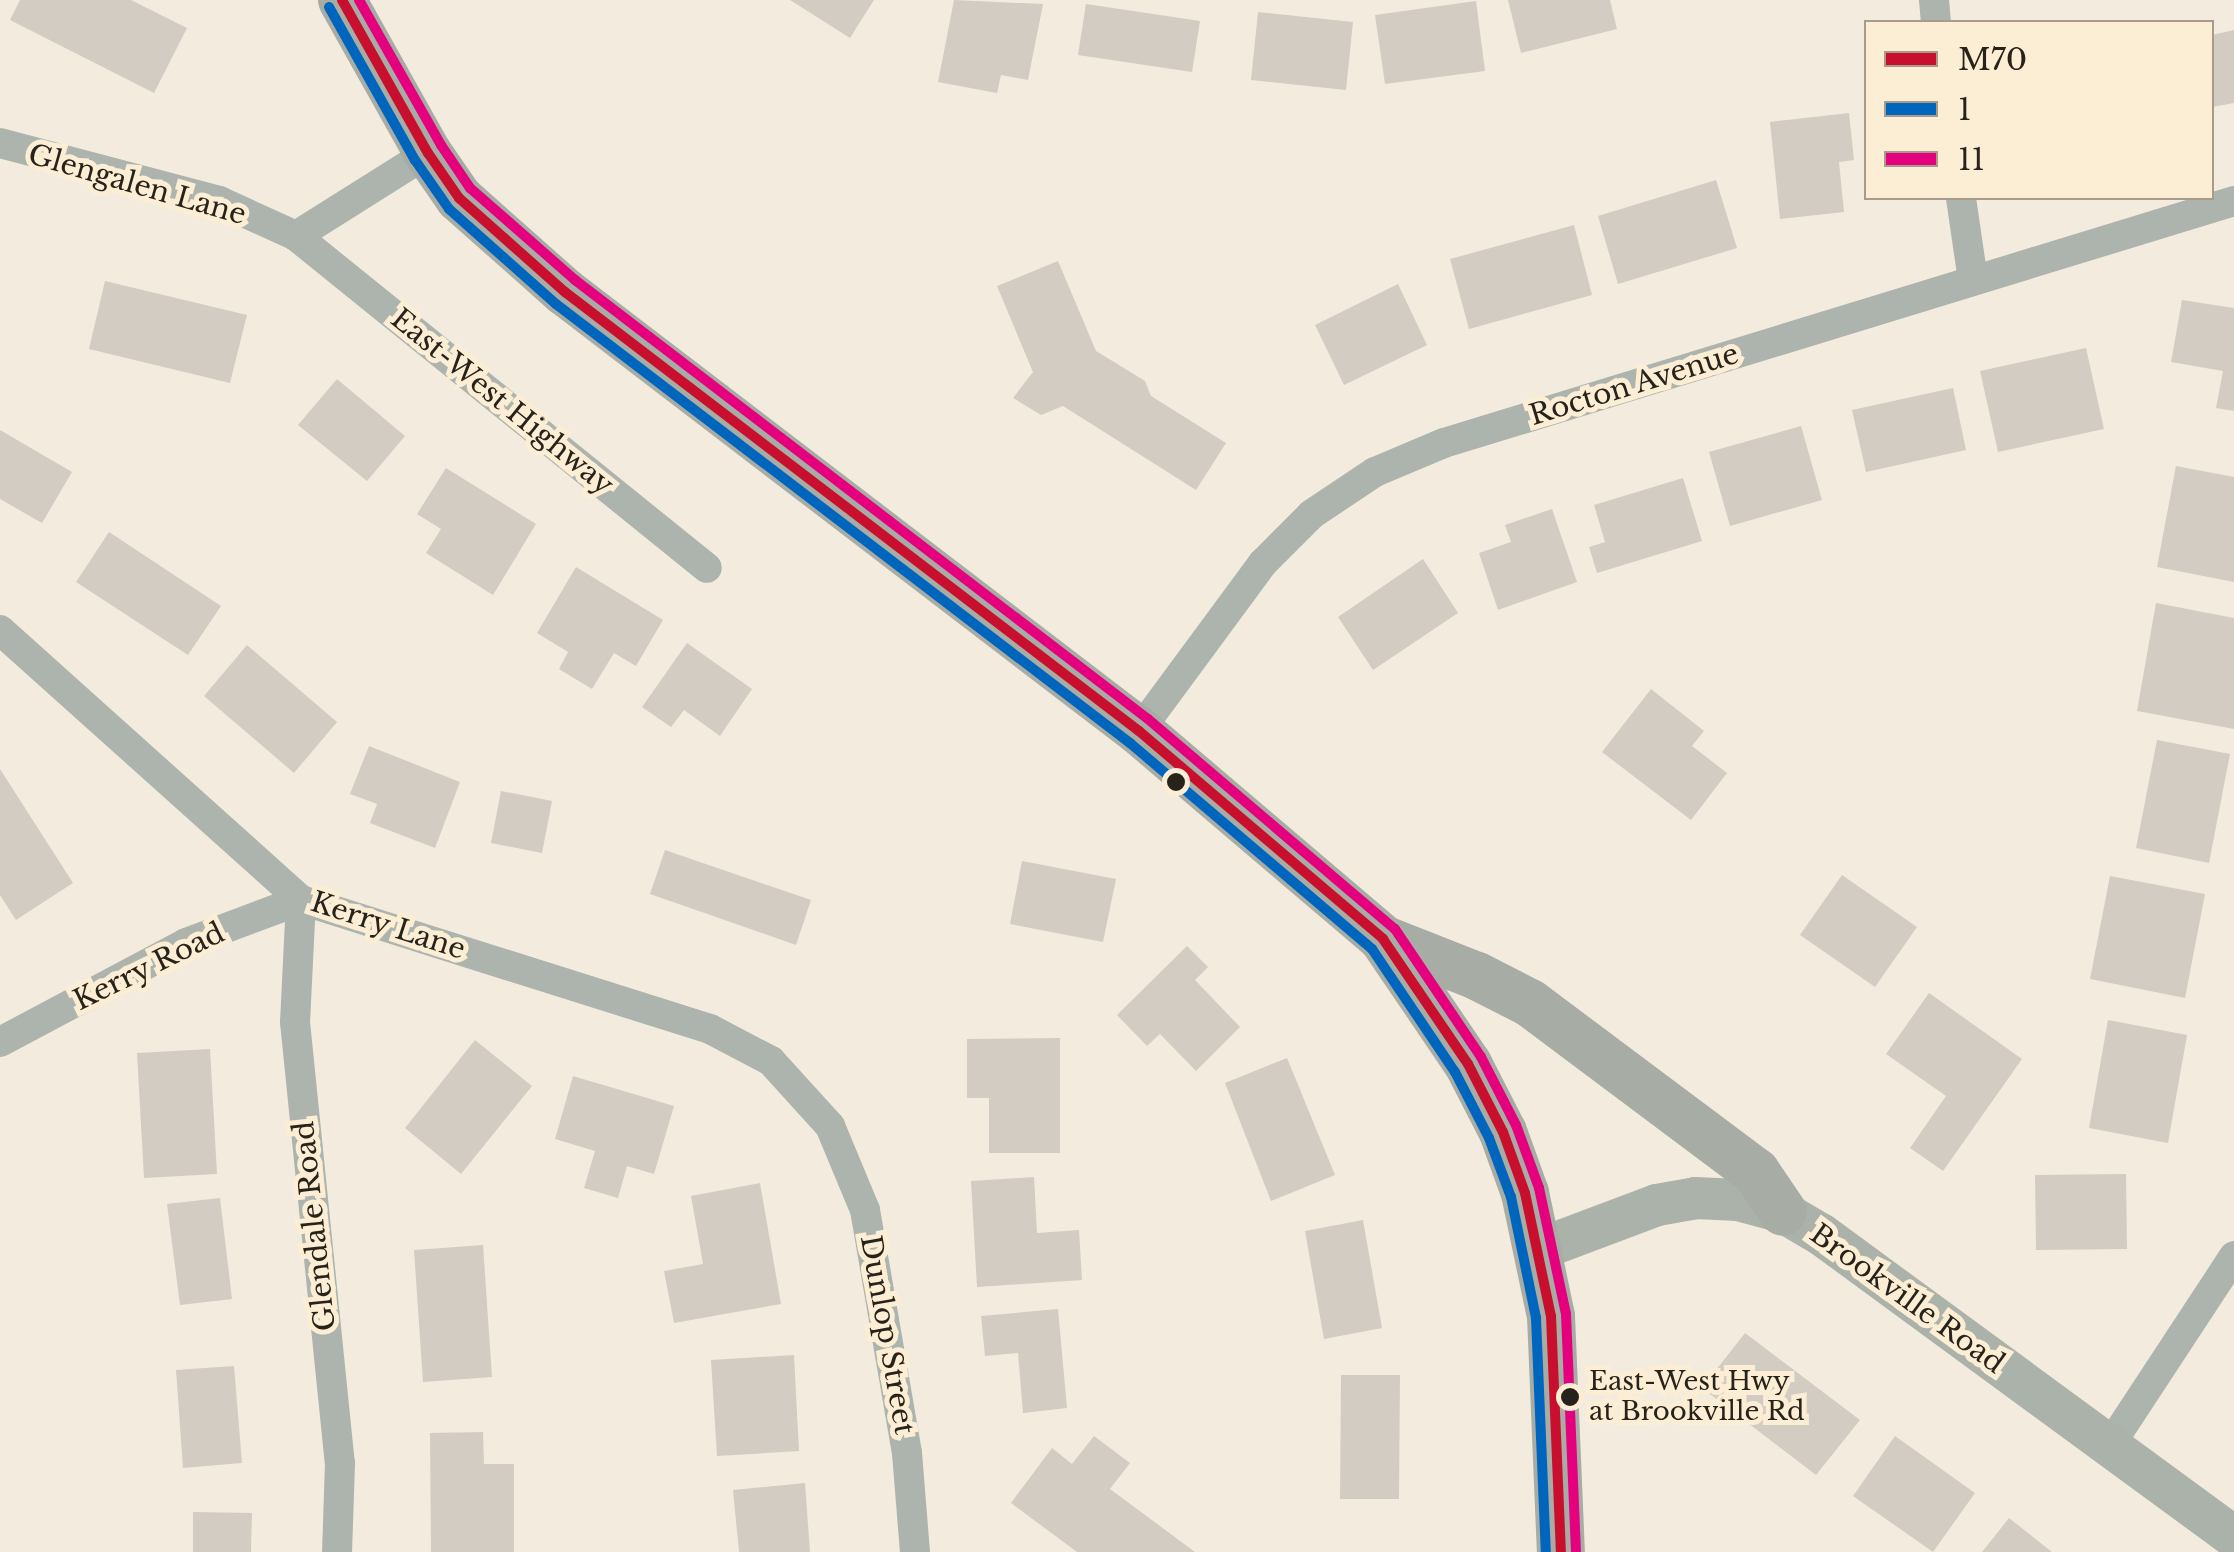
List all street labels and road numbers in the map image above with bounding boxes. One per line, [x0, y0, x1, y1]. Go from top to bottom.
street label: Glengalen Lane [24, 138, 250, 232]
street label: East-West Highway [384, 302, 620, 502]
street label: Rocton Avenue [1525, 337, 1743, 433]
street label: Kerry Lane [306, 885, 470, 967]
street label: Kerry Road [68, 916, 230, 1018]
street label: Glendale Road [287, 1119, 343, 1333]
street label: Brookville Road [1803, 1217, 2011, 1381]
street label: Dunlop Street [853, 1233, 921, 1437]

